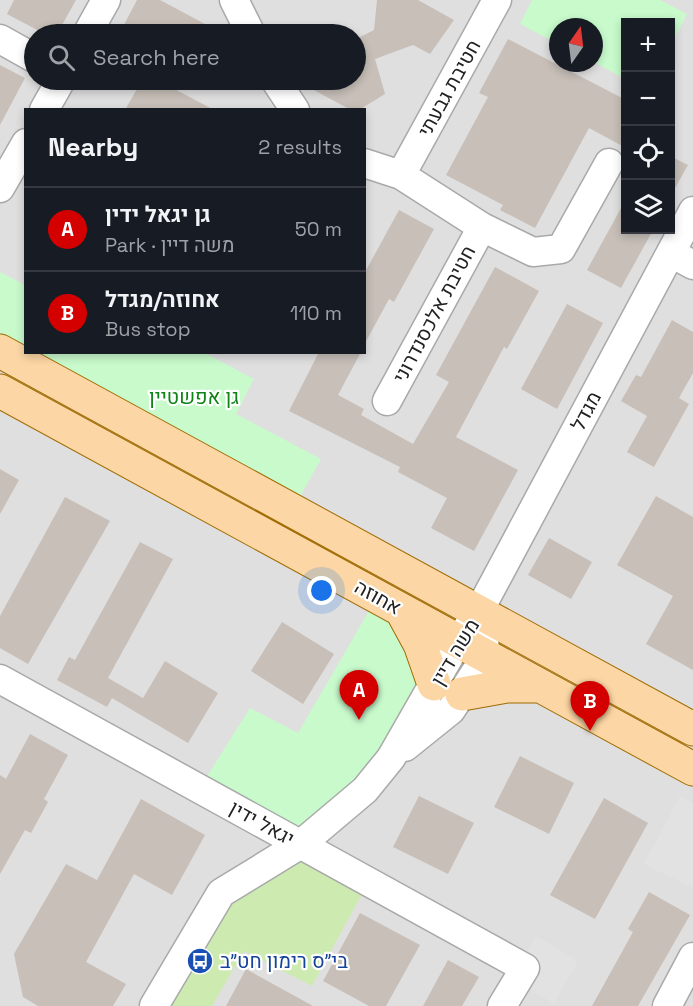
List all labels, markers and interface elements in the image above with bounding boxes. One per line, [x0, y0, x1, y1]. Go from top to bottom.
north arrow [549, 18, 603, 72]
map controls [621, 18, 675, 234]
button: + [621, 18, 675, 72]
search box [24, 24, 366, 90]
street label: חטיבת גבעתי [412, 35, 486, 141]
icon: search [45, 41, 78, 74]
text: Search here [93, 43, 220, 71]
button: − [621, 72, 675, 126]
button: locate [621, 126, 675, 180]
text: Nearby [48, 130, 138, 164]
text: 2 results [258, 134, 342, 160]
button: layers [621, 180, 675, 234]
text: גן יגאל ידין [105, 200, 211, 228]
text: A [61, 216, 74, 242]
text: 50 m [295, 216, 342, 242]
text: Park · משה דיין [105, 232, 234, 258]
street label: חטיבת אלכסנדרוני [387, 241, 481, 387]
text: אחוזה/מגדל [105, 285, 220, 313]
text: B [61, 300, 74, 326]
text: 110 m [290, 300, 342, 326]
text: Bus stop [105, 316, 191, 342]
park label: גן אפשטיין [149, 384, 239, 410]
street label: מגדל [565, 387, 607, 435]
street label: אחוזה [350, 574, 406, 620]
your location [307, 576, 336, 605]
street label: משה דיין [425, 614, 485, 690]
pin: A [340, 670, 378, 720]
pin: B [570, 682, 610, 731]
street label: יגאל ידין [225, 795, 299, 851]
bus stop icon: בי״ס רימון חט״ב [185, 946, 215, 976]
place label: בי״ס רימון חט״ב [220, 948, 348, 974]

